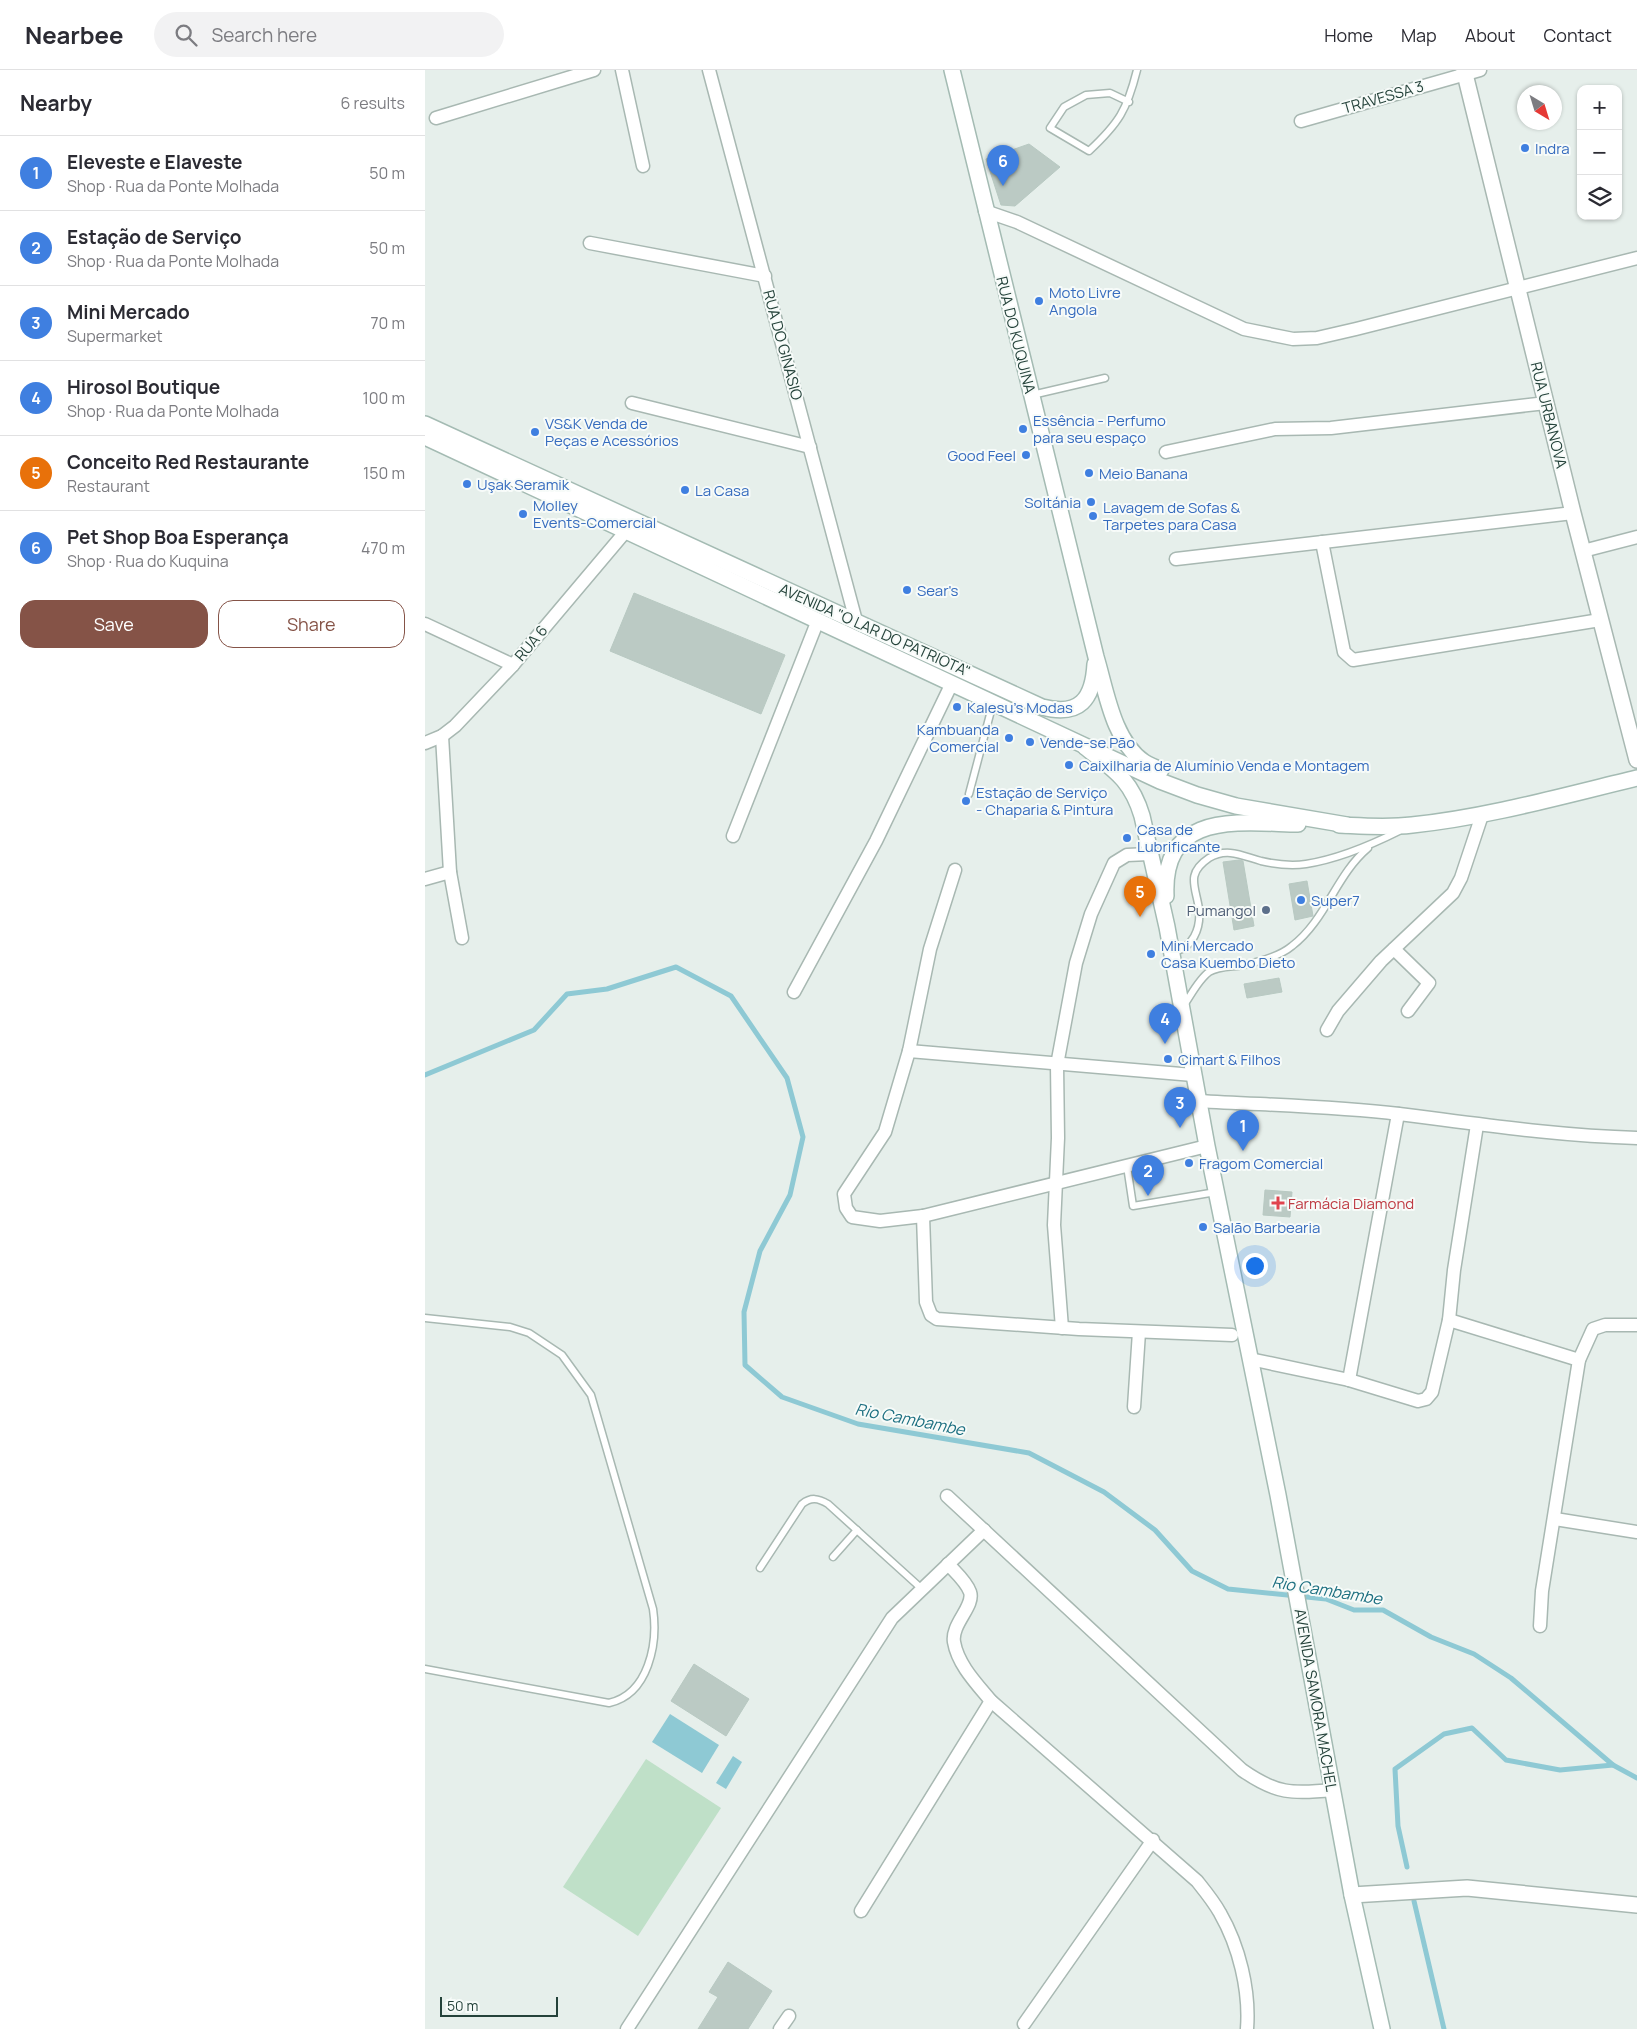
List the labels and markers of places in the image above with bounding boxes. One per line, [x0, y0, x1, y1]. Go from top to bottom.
place label: Indra [1535, 138, 1570, 159]
marker: Indra [1519, 142, 1531, 154]
pin: 6 [987, 145, 1019, 186]
place label: Moto Livre Angola [1049, 282, 1121, 320]
marker: Moto Livre Angola [1033, 295, 1045, 307]
place label: Essência - Perfumo para seu espaço [1033, 410, 1166, 448]
place label: VS&K Venda de Peças e Acessórios [545, 413, 679, 451]
marker: Essência - Perfumo para seu espaço [1017, 423, 1029, 435]
marker: VS&K Venda de Peças e Acessórios [529, 426, 541, 438]
place label: Good Feel [947, 445, 1016, 466]
marker: Good Feel [1020, 449, 1032, 461]
place label: Meio Banana [1099, 463, 1188, 484]
marker: Meio Banana [1083, 467, 1095, 479]
place label: Uşak Seramik [477, 474, 570, 495]
marker: Uşak Seramik [461, 478, 473, 490]
place label: La Casa [695, 480, 749, 501]
marker: La Casa [679, 484, 691, 496]
place label: Soltánia [1024, 492, 1081, 513]
place label: Molley Events-Comercial [533, 495, 656, 533]
marker: Soltánia [1085, 496, 1097, 508]
place label: Lavagem de Sofas & Tarpetes para Casa [1103, 497, 1240, 535]
marker: Molley Events-Comercial [517, 508, 529, 520]
marker: Lavagem de Sofas & Tarpetes para Casa [1087, 510, 1099, 522]
place label: Sear's [917, 580, 959, 601]
marker: Sear's [901, 584, 913, 596]
place label: Kalesu’s Modas [967, 697, 1073, 718]
marker: Kalesu’s Modas [951, 701, 963, 713]
place label: Kambuanda Comercial [917, 719, 999, 757]
marker: Kambuanda Comercial [1003, 732, 1015, 744]
place label: Vende-se Pão [1040, 732, 1135, 753]
marker: Vende-se Pão [1024, 736, 1036, 748]
place label: Caixilharia de Alumínio Venda e Montagem [1079, 755, 1369, 776]
marker: Caixilharia de Alumínio Venda e Montagem [1063, 759, 1075, 771]
place label: Estação de Serviço - Chaparia & Pintura [976, 782, 1113, 820]
marker: Estação de Serviço - Chaparia & Pintura [960, 795, 972, 807]
place label: Casa de Lubrificante [1137, 819, 1221, 857]
marker: Casa de Lubrificante [1121, 832, 1133, 844]
pin: 5 [1124, 876, 1156, 917]
place label: Super7 [1311, 890, 1360, 911]
marker: Super7 [1295, 894, 1307, 906]
place label: Pumangol [1187, 900, 1256, 921]
marker: Pumangol [1260, 904, 1272, 916]
place label: Mini Mercado Casa Kuembo Dieto [1161, 935, 1296, 973]
marker: Mini Mercado Casa Kuembo Dieto [1145, 948, 1157, 960]
pin: 4 [1149, 1003, 1181, 1044]
place label: Cimart & Filhos [1178, 1049, 1281, 1070]
marker: Cimart & Filhos [1162, 1053, 1174, 1065]
pin: 3 [1164, 1087, 1196, 1128]
pin: 1 [1227, 1110, 1259, 1151]
place label: Fragom Comercial [1199, 1153, 1323, 1174]
pin: 2 [1132, 1155, 1164, 1196]
marker: Fragom Comercial [1183, 1157, 1195, 1169]
place label: Farmácia Diamond [1288, 1193, 1414, 1214]
marker: Farmácia Diamond [1272, 1197, 1284, 1209]
place label: Salão Barbearia [1213, 1217, 1320, 1238]
marker: Salão Barbearia [1197, 1221, 1209, 1233]

